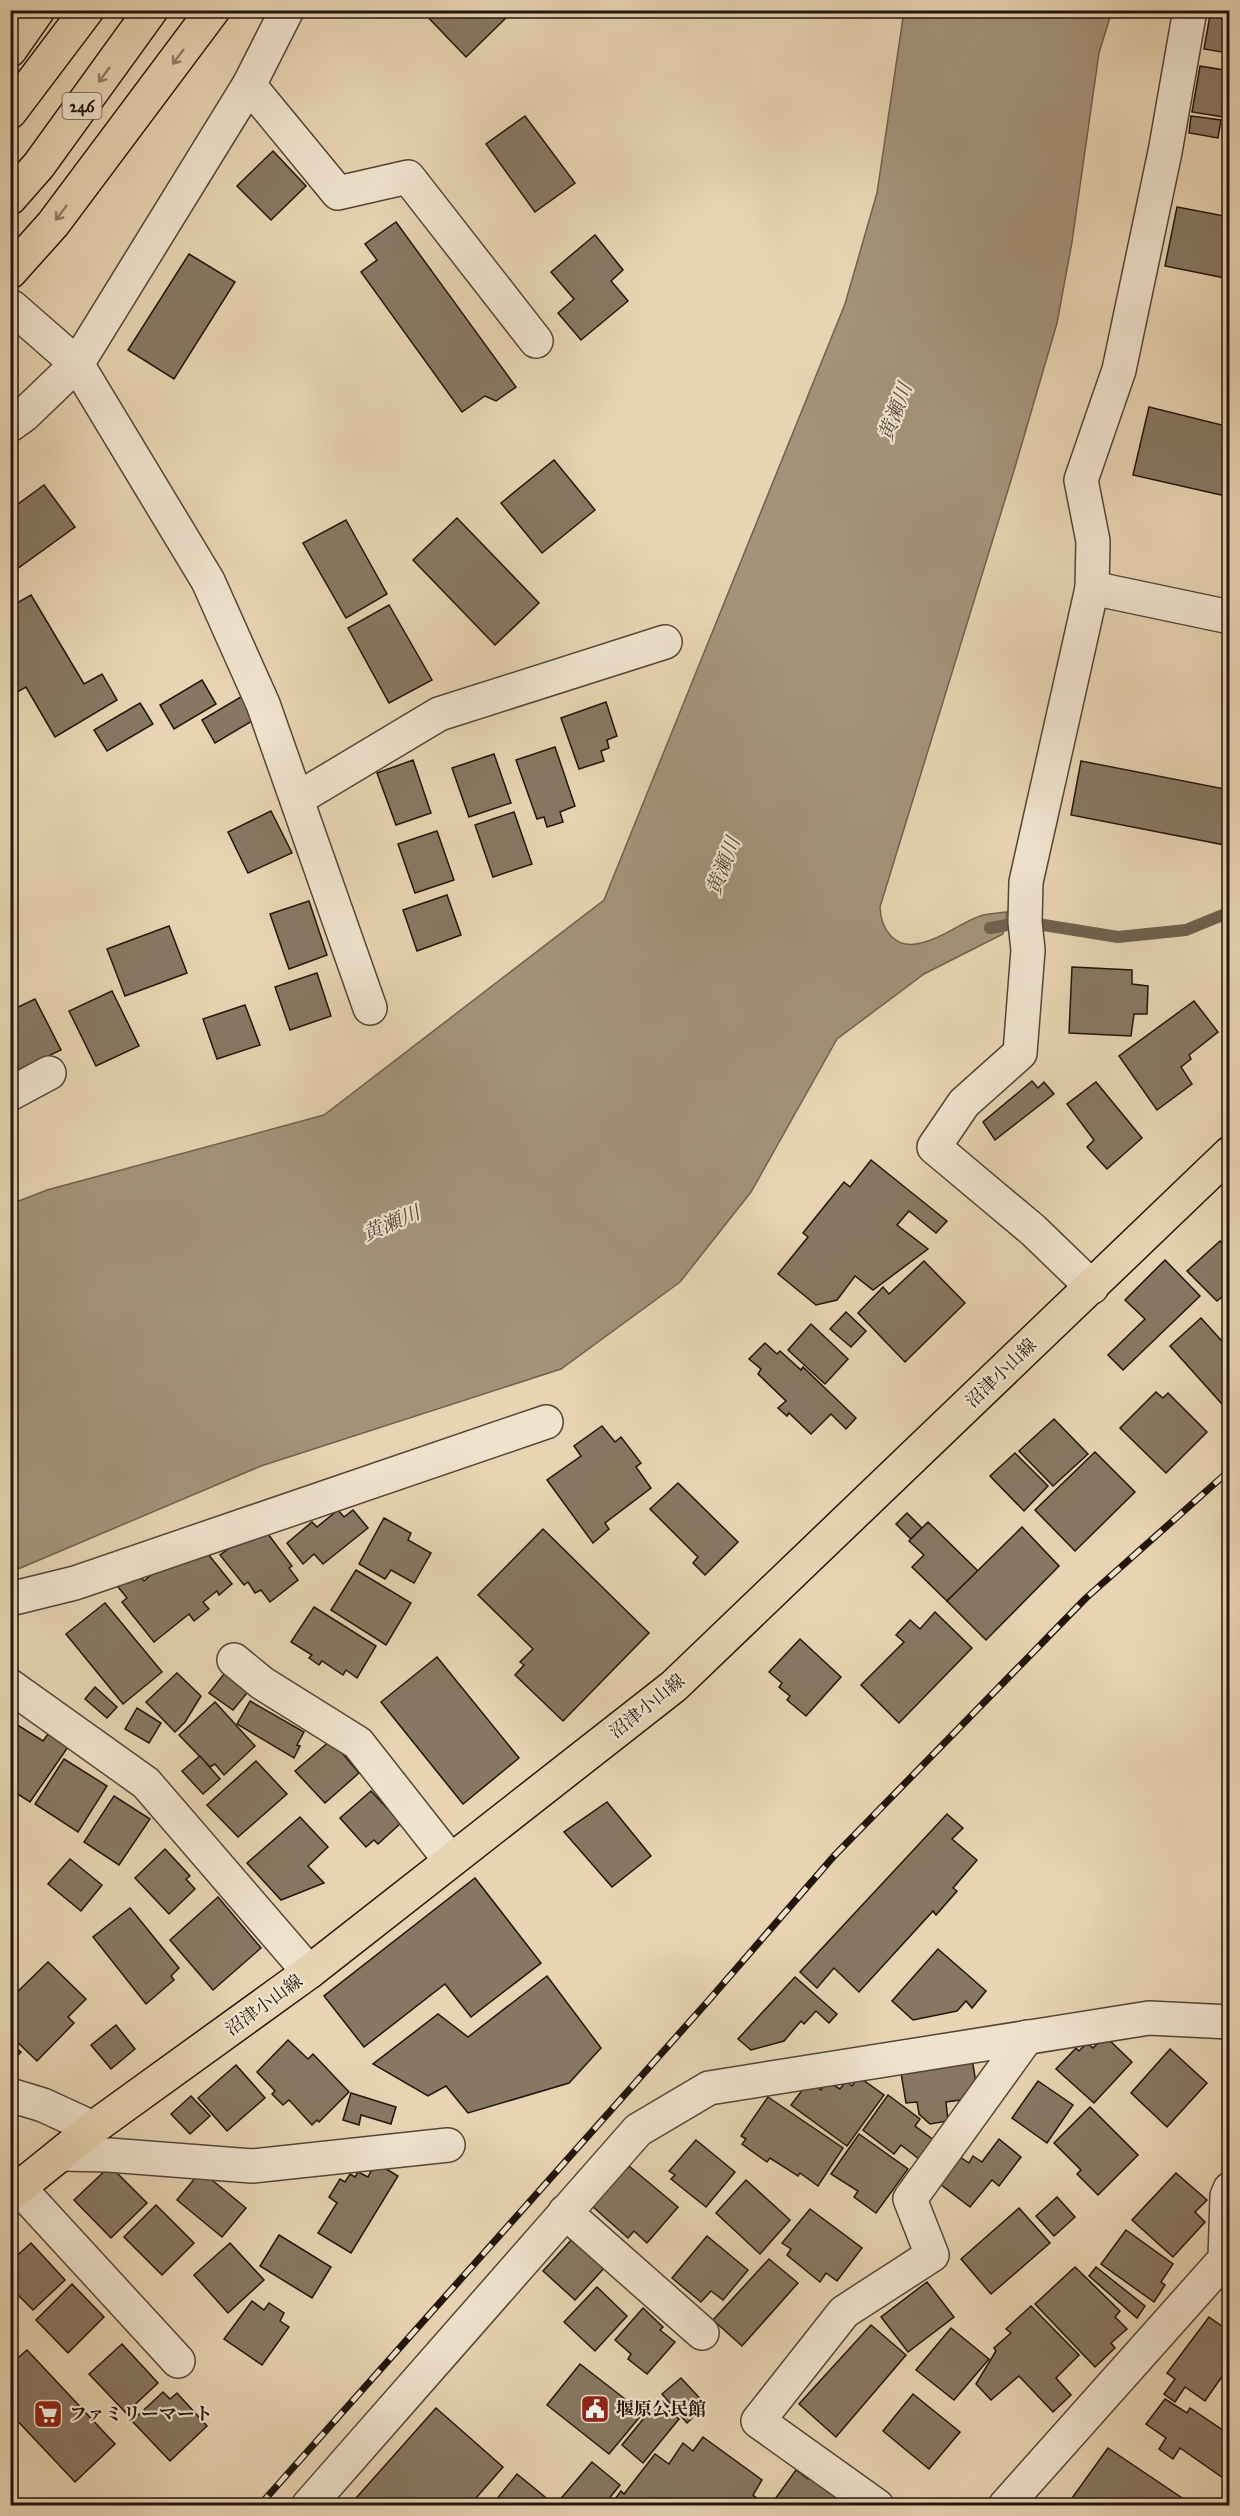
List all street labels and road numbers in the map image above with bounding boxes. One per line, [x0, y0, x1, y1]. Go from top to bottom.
road number: 246 [62, 93, 101, 119]
street label: 沼津小山線 [961, 1334, 1041, 1412]
street label: 沼津小山線 [605, 1669, 689, 1743]
street label: 沼津小山線 [221, 1970, 307, 2040]

